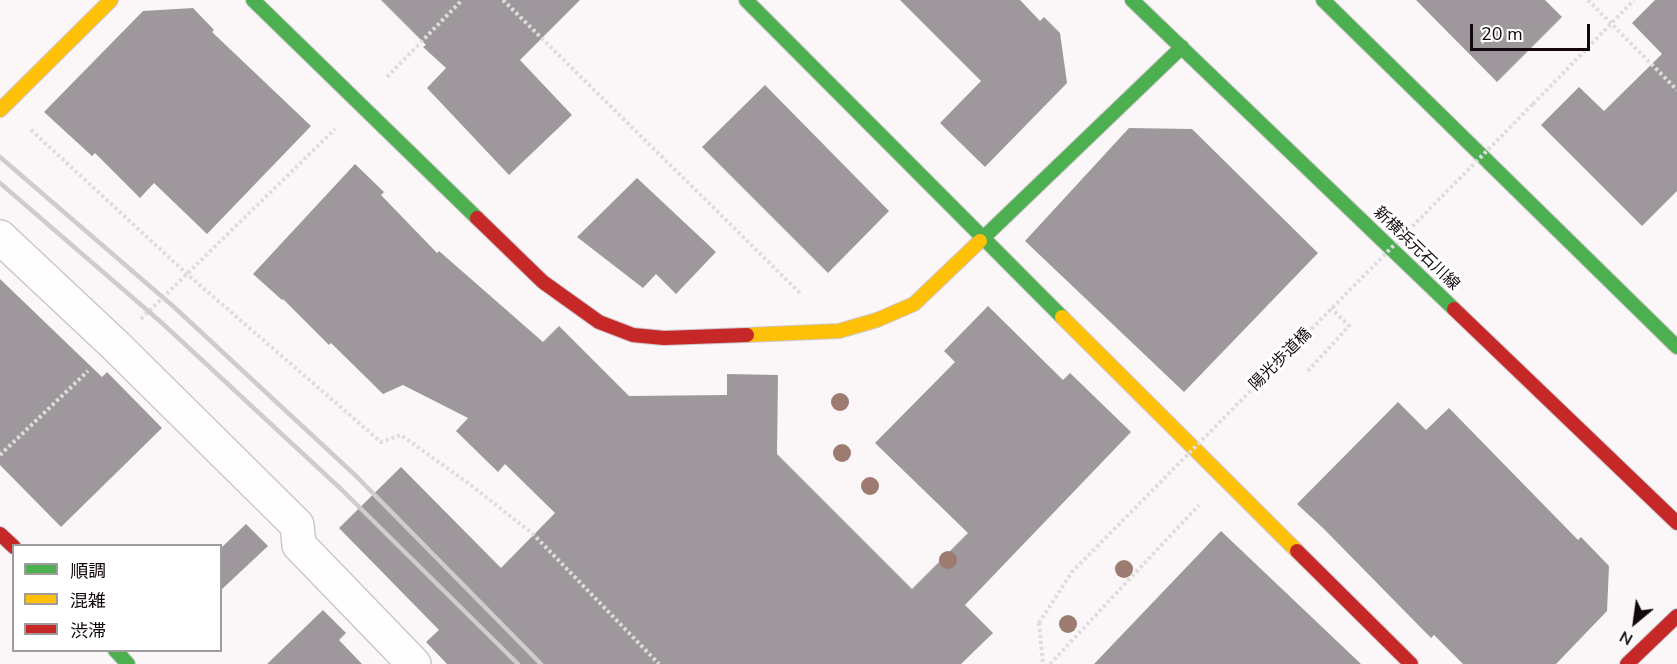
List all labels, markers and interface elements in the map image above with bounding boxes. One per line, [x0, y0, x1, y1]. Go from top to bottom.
scale bar [1473, 12, 1593, 50]
text: 20 m [1481, 22, 1523, 46]
street label: 新横浜元石川線 [1369, 203, 1463, 295]
street label: 陽光歩道橋 [1246, 325, 1316, 395]
legend [12, 544, 222, 652]
text: 順調 [70, 559, 106, 583]
text: 混雑 [70, 589, 106, 613]
north arrow [1605, 592, 1665, 652]
text: 渋滞 [70, 619, 106, 643]
text: N [1616, 625, 1637, 650]

